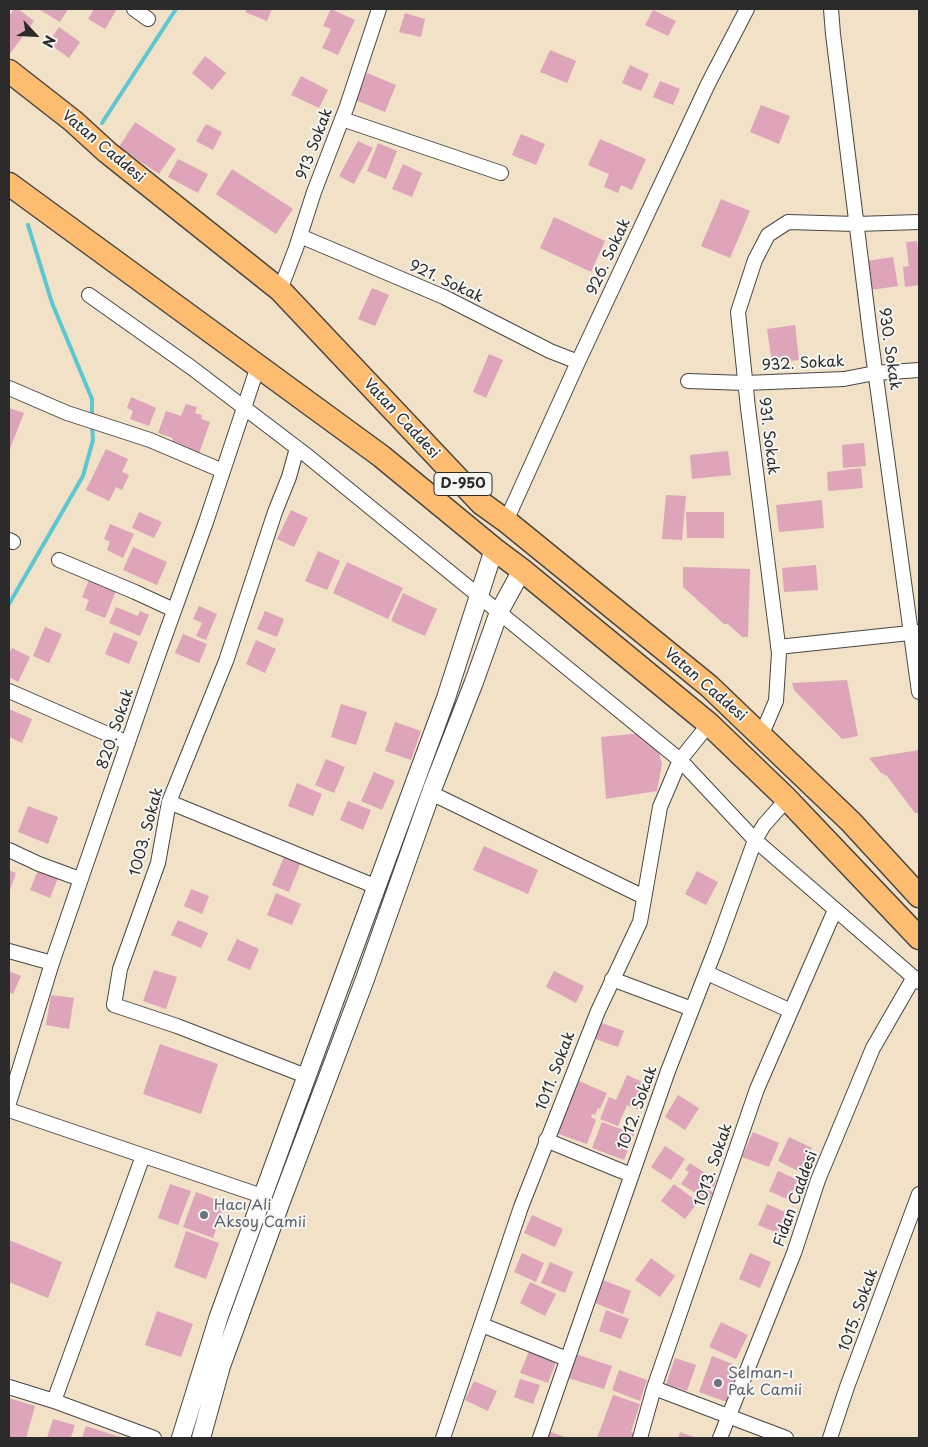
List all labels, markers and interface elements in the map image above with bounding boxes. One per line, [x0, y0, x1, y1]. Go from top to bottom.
north arrow [10, 10, 60, 60]
text: N [37, 32, 61, 51]
street label: 913 Sokak [293, 106, 337, 182]
street label: Vatan Caddesi [58, 107, 148, 187]
street label: 926. Sokak [583, 216, 635, 298]
street label: 921. Sokak [406, 257, 486, 307]
street label: 930. Sokak [874, 307, 904, 391]
street label: 932. Sokak [761, 353, 845, 375]
street label: Vatan Caddesi [359, 375, 443, 463]
street label: 931. Sokak [754, 396, 782, 476]
road number: D-950 [434, 472, 492, 496]
street label: Vatan Caddesi [660, 644, 750, 726]
street label: 820. Sokak [94, 686, 138, 772]
street label: 1003. Sokak [126, 786, 168, 878]
street label: 1011. Sokak [533, 1029, 579, 1113]
street label: 1012. Sokak [615, 1064, 661, 1152]
street label: 1013. Sokak [691, 1121, 737, 1209]
street label: Fidan Caddesi [770, 1149, 822, 1249]
place label: Hacı Ali Aksoy Camii [214, 1197, 306, 1232]
marker: Hacı Ali Aksoy Camii [198, 1209, 210, 1221]
street label: 1015. Sokak [836, 1266, 882, 1354]
place label: Selman-ı Pak Camii [728, 1365, 802, 1400]
marker: Selman-ı Pak Camii [712, 1377, 724, 1389]

